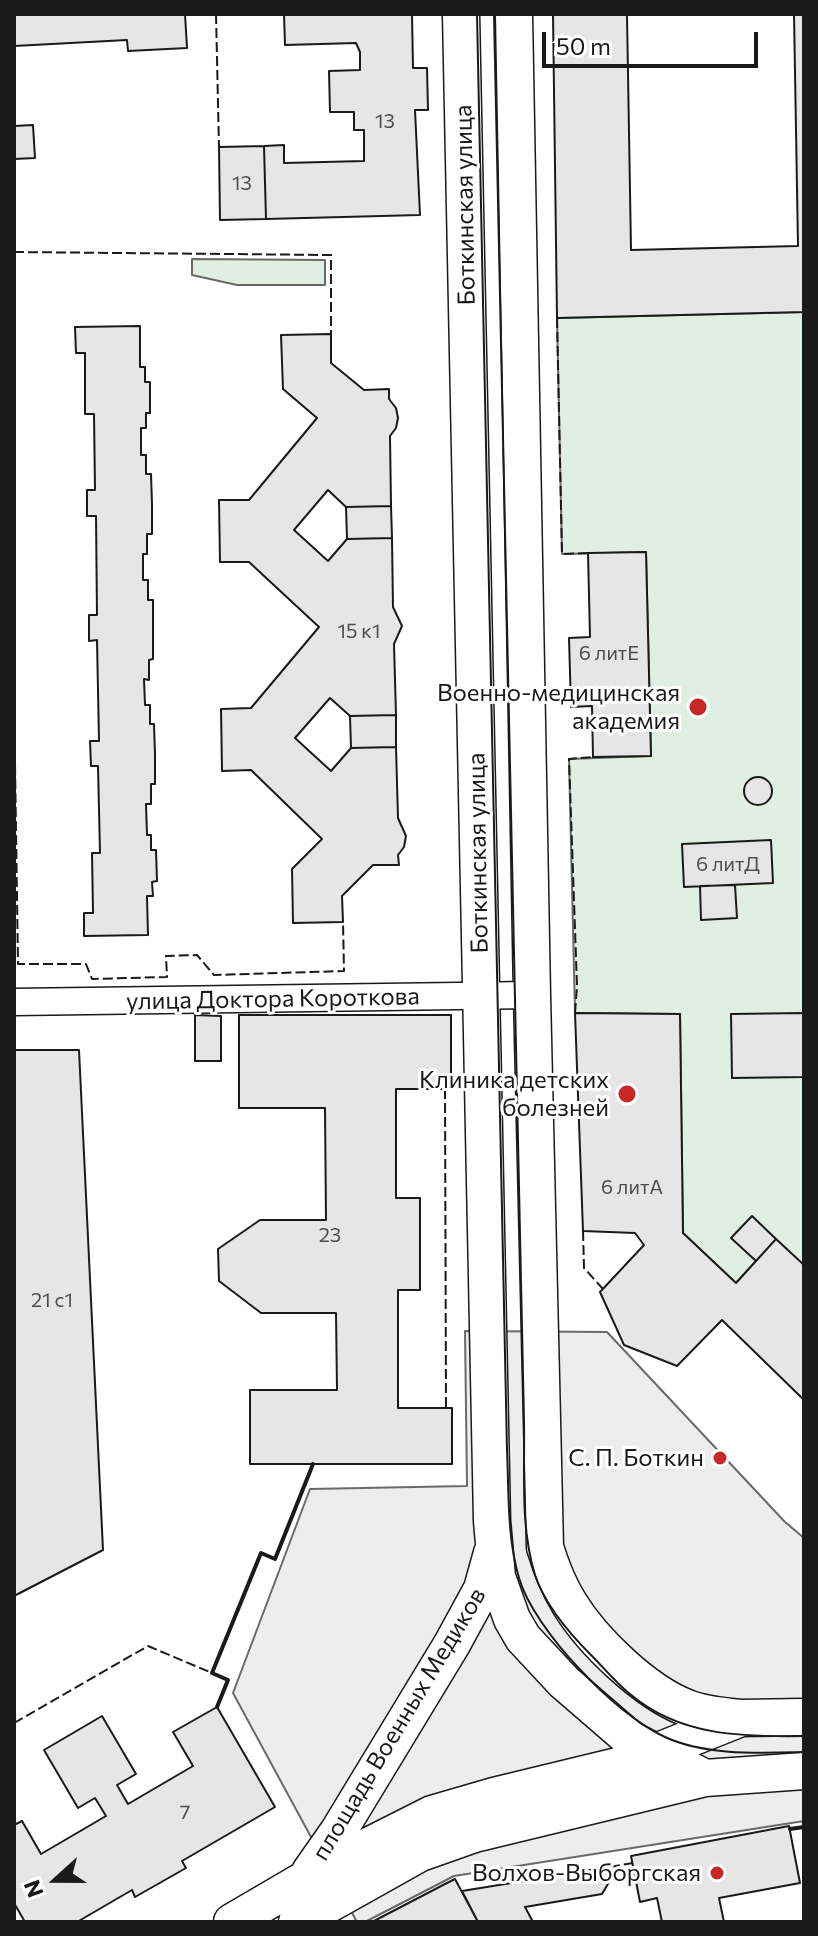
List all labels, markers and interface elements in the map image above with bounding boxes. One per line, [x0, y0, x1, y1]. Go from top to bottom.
scale bar [546, 16, 762, 66]
text: 50 m [556, 31, 611, 60]
street label: Боткинская улица [449, 104, 481, 306]
house number: 13 [375, 109, 395, 133]
house number: 13 [232, 171, 252, 195]
house number: 15 к1 [337, 619, 381, 643]
house number: 6 литЕ [579, 641, 639, 665]
place label: Военно-медицинская академия [437, 679, 680, 735]
marker: Военно-медицинская академия [687, 696, 709, 718]
street label: Боткинская улица [462, 752, 494, 954]
house number: 6 литД [696, 852, 760, 876]
street label: улица Доктора Короткова [126, 982, 420, 1016]
place label: Клиника детских болезней [419, 1066, 609, 1122]
marker: Клиника детских болезней [616, 1083, 638, 1105]
house number: 6 литА [601, 1175, 663, 1199]
house number: 23 [319, 1223, 341, 1247]
house number: 21 с1 [31, 1288, 73, 1312]
place label: С. П. Боткин [568, 1444, 704, 1472]
marker: С. П. Боткин [711, 1449, 729, 1467]
street label: площадь Военных Медиков [306, 1582, 492, 1866]
house number: 7 [180, 1800, 190, 1824]
north arrow [16, 1840, 96, 1920]
place label: Волхов-Выборгская [472, 1859, 701, 1887]
marker: Волхов-Выборгская [708, 1864, 726, 1882]
text: N [18, 1876, 49, 1901]

